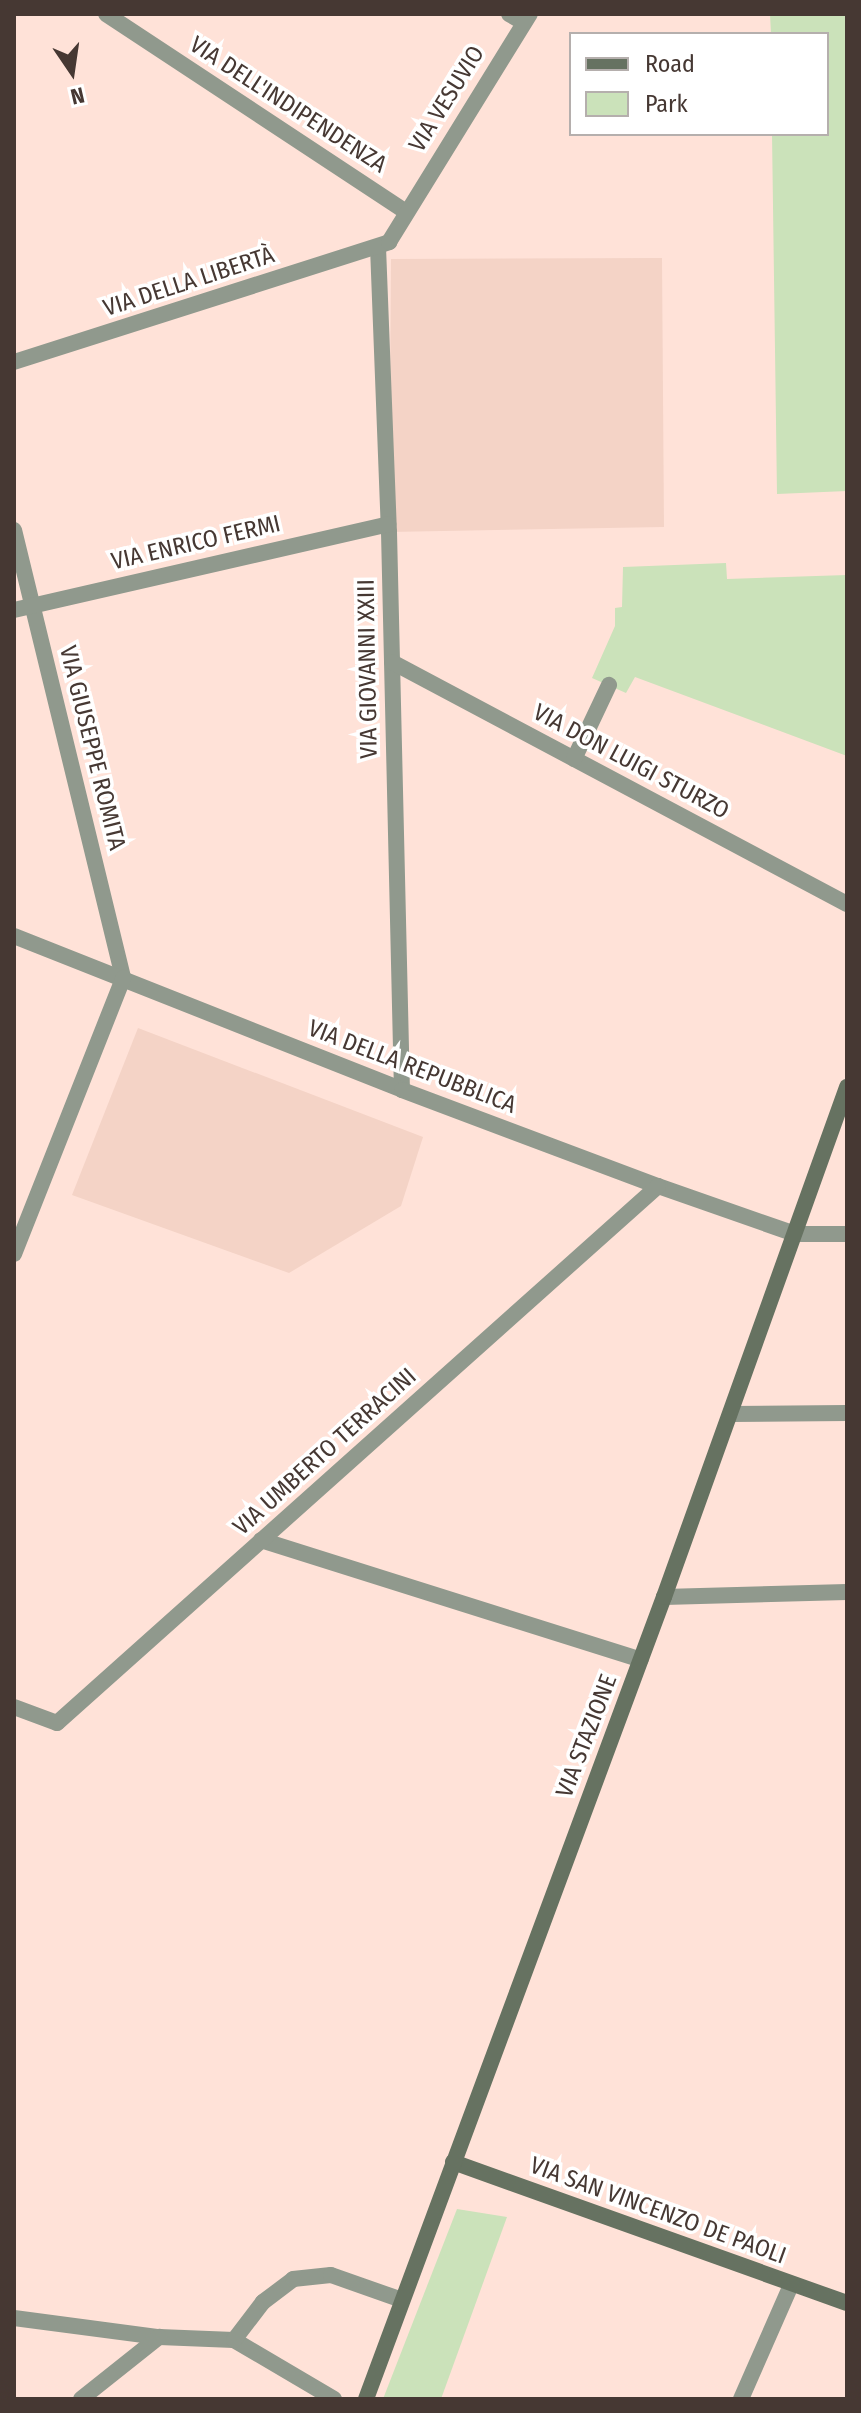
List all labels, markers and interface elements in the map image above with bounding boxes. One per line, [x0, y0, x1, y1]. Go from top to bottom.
street label: VIA DELL'INDIPENDENZA [184, 31, 392, 179]
north arrow [32, 32, 112, 112]
legend [569, 32, 829, 136]
street label: VIA VESUVIO [403, 41, 491, 157]
text: Road [645, 50, 695, 78]
text: N [68, 81, 87, 111]
text: Park [645, 90, 688, 118]
street label: VIA DELLA LIBERTÀ [100, 241, 278, 323]
street label: VIA ENRICO FERMI [109, 510, 283, 576]
street label: VIA GIOVANNI XXIII [352, 579, 384, 759]
street label: VIA GIUSEPPE ROMITA [53, 643, 131, 853]
street label: VIA DON LUIGI STURZO [528, 698, 734, 826]
street label: VIA DELLA REPUBBLICA [304, 1014, 520, 1120]
street label: VIA UMBERTO TERRACINI [228, 1362, 422, 1542]
street label: VIA STAZIONE [550, 1671, 624, 1801]
street label: VIA SAN VINCENZO DE PAOLI [526, 2151, 790, 2271]

